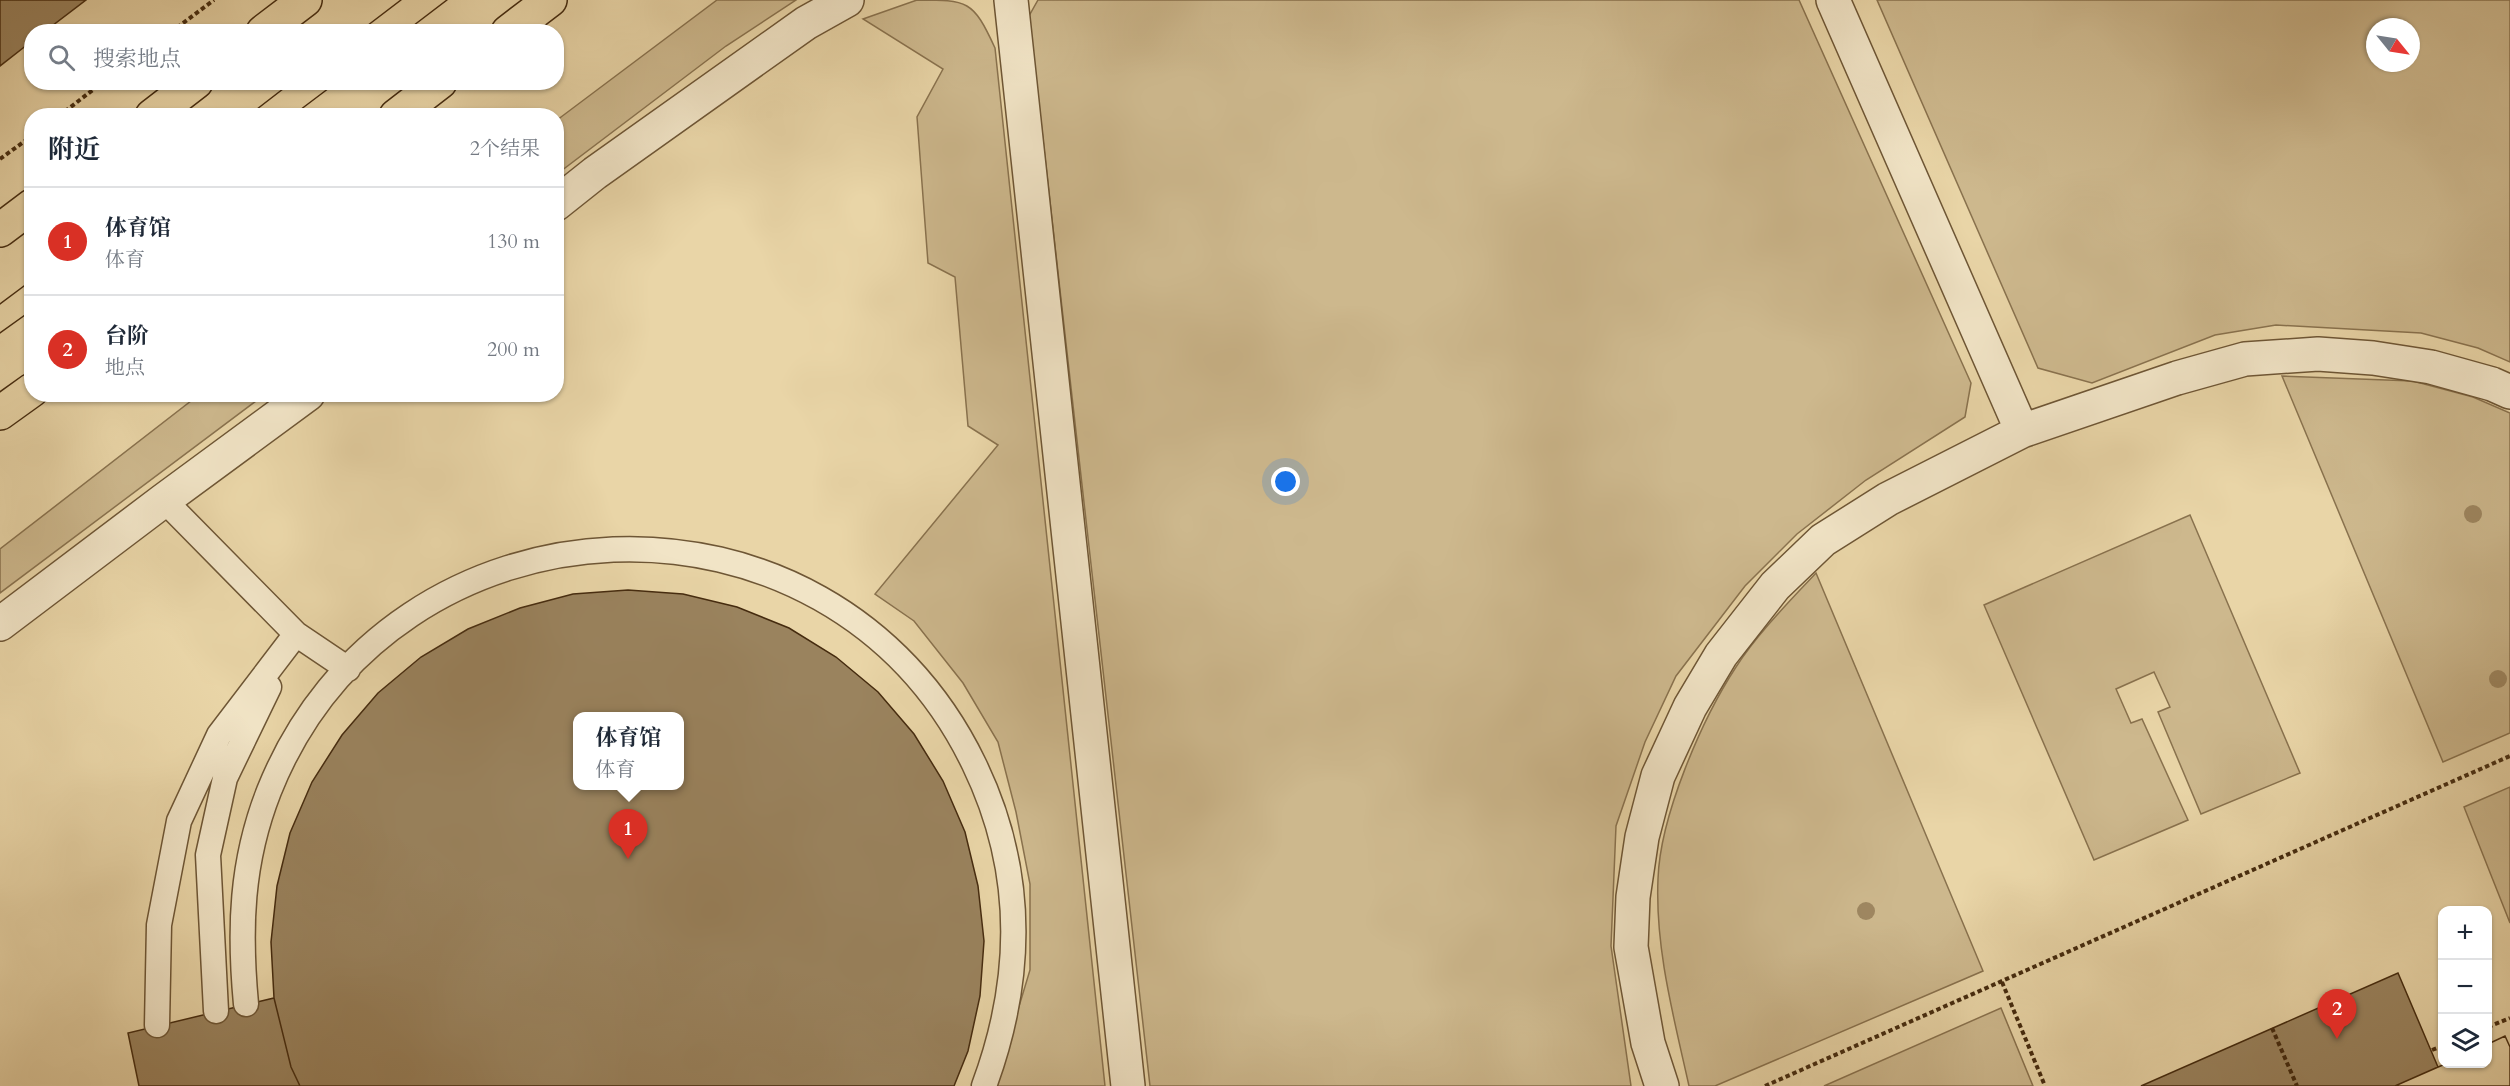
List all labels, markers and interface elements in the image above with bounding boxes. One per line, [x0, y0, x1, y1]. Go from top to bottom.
north arrow [2366, 18, 2420, 72]
search box [24, 24, 564, 90]
icon: search [45, 41, 78, 74]
text: 搜索地点 [93, 44, 181, 74]
text: 附近 [48, 132, 100, 167]
text: 2个结果 [470, 135, 540, 162]
text: 体育馆 [105, 213, 171, 243]
text: 1 [62, 228, 73, 255]
text: 130 m [487, 228, 540, 255]
text: 体育 [105, 246, 145, 273]
text: 台阶 [105, 321, 149, 351]
text: 2 [62, 336, 73, 363]
text: 200 m [487, 336, 540, 363]
text: 地点 [105, 354, 145, 381]
your location [1271, 467, 1300, 496]
popup [573, 712, 684, 790]
text: 体育馆 [595, 723, 662, 753]
text: 体育 [595, 756, 635, 783]
pin: 1 [608, 810, 648, 859]
map controls [2438, 906, 2492, 1068]
button: + [2438, 906, 2492, 960]
button: − [2438, 960, 2492, 1014]
pin: 2 [2318, 990, 2356, 1039]
button: layers [2438, 1014, 2492, 1068]

